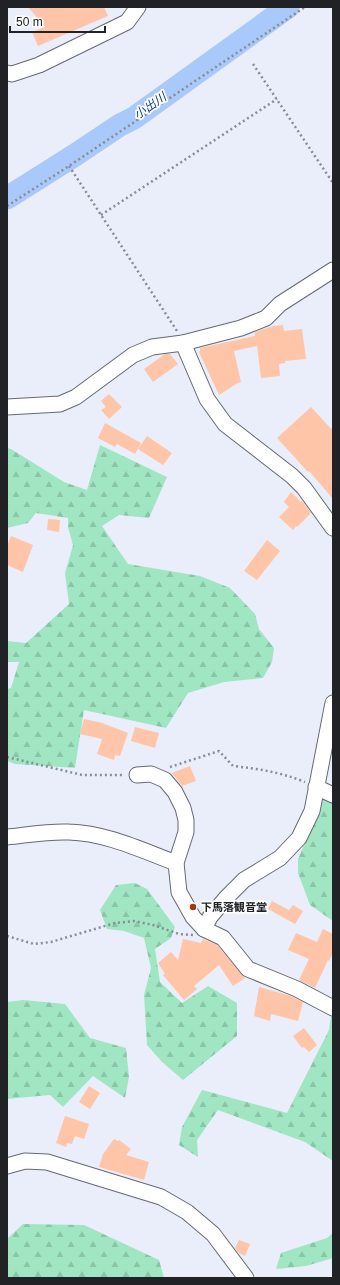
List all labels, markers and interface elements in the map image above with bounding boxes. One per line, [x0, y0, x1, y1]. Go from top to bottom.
scale bar [10, 8, 105, 34]
text: 50 m [16, 15, 43, 29]
water label: 小出川 [131, 89, 170, 122]
place label: 下馬落観音堂 [201, 901, 267, 913]
marker: 下馬落観音堂 [188, 902, 198, 912]

